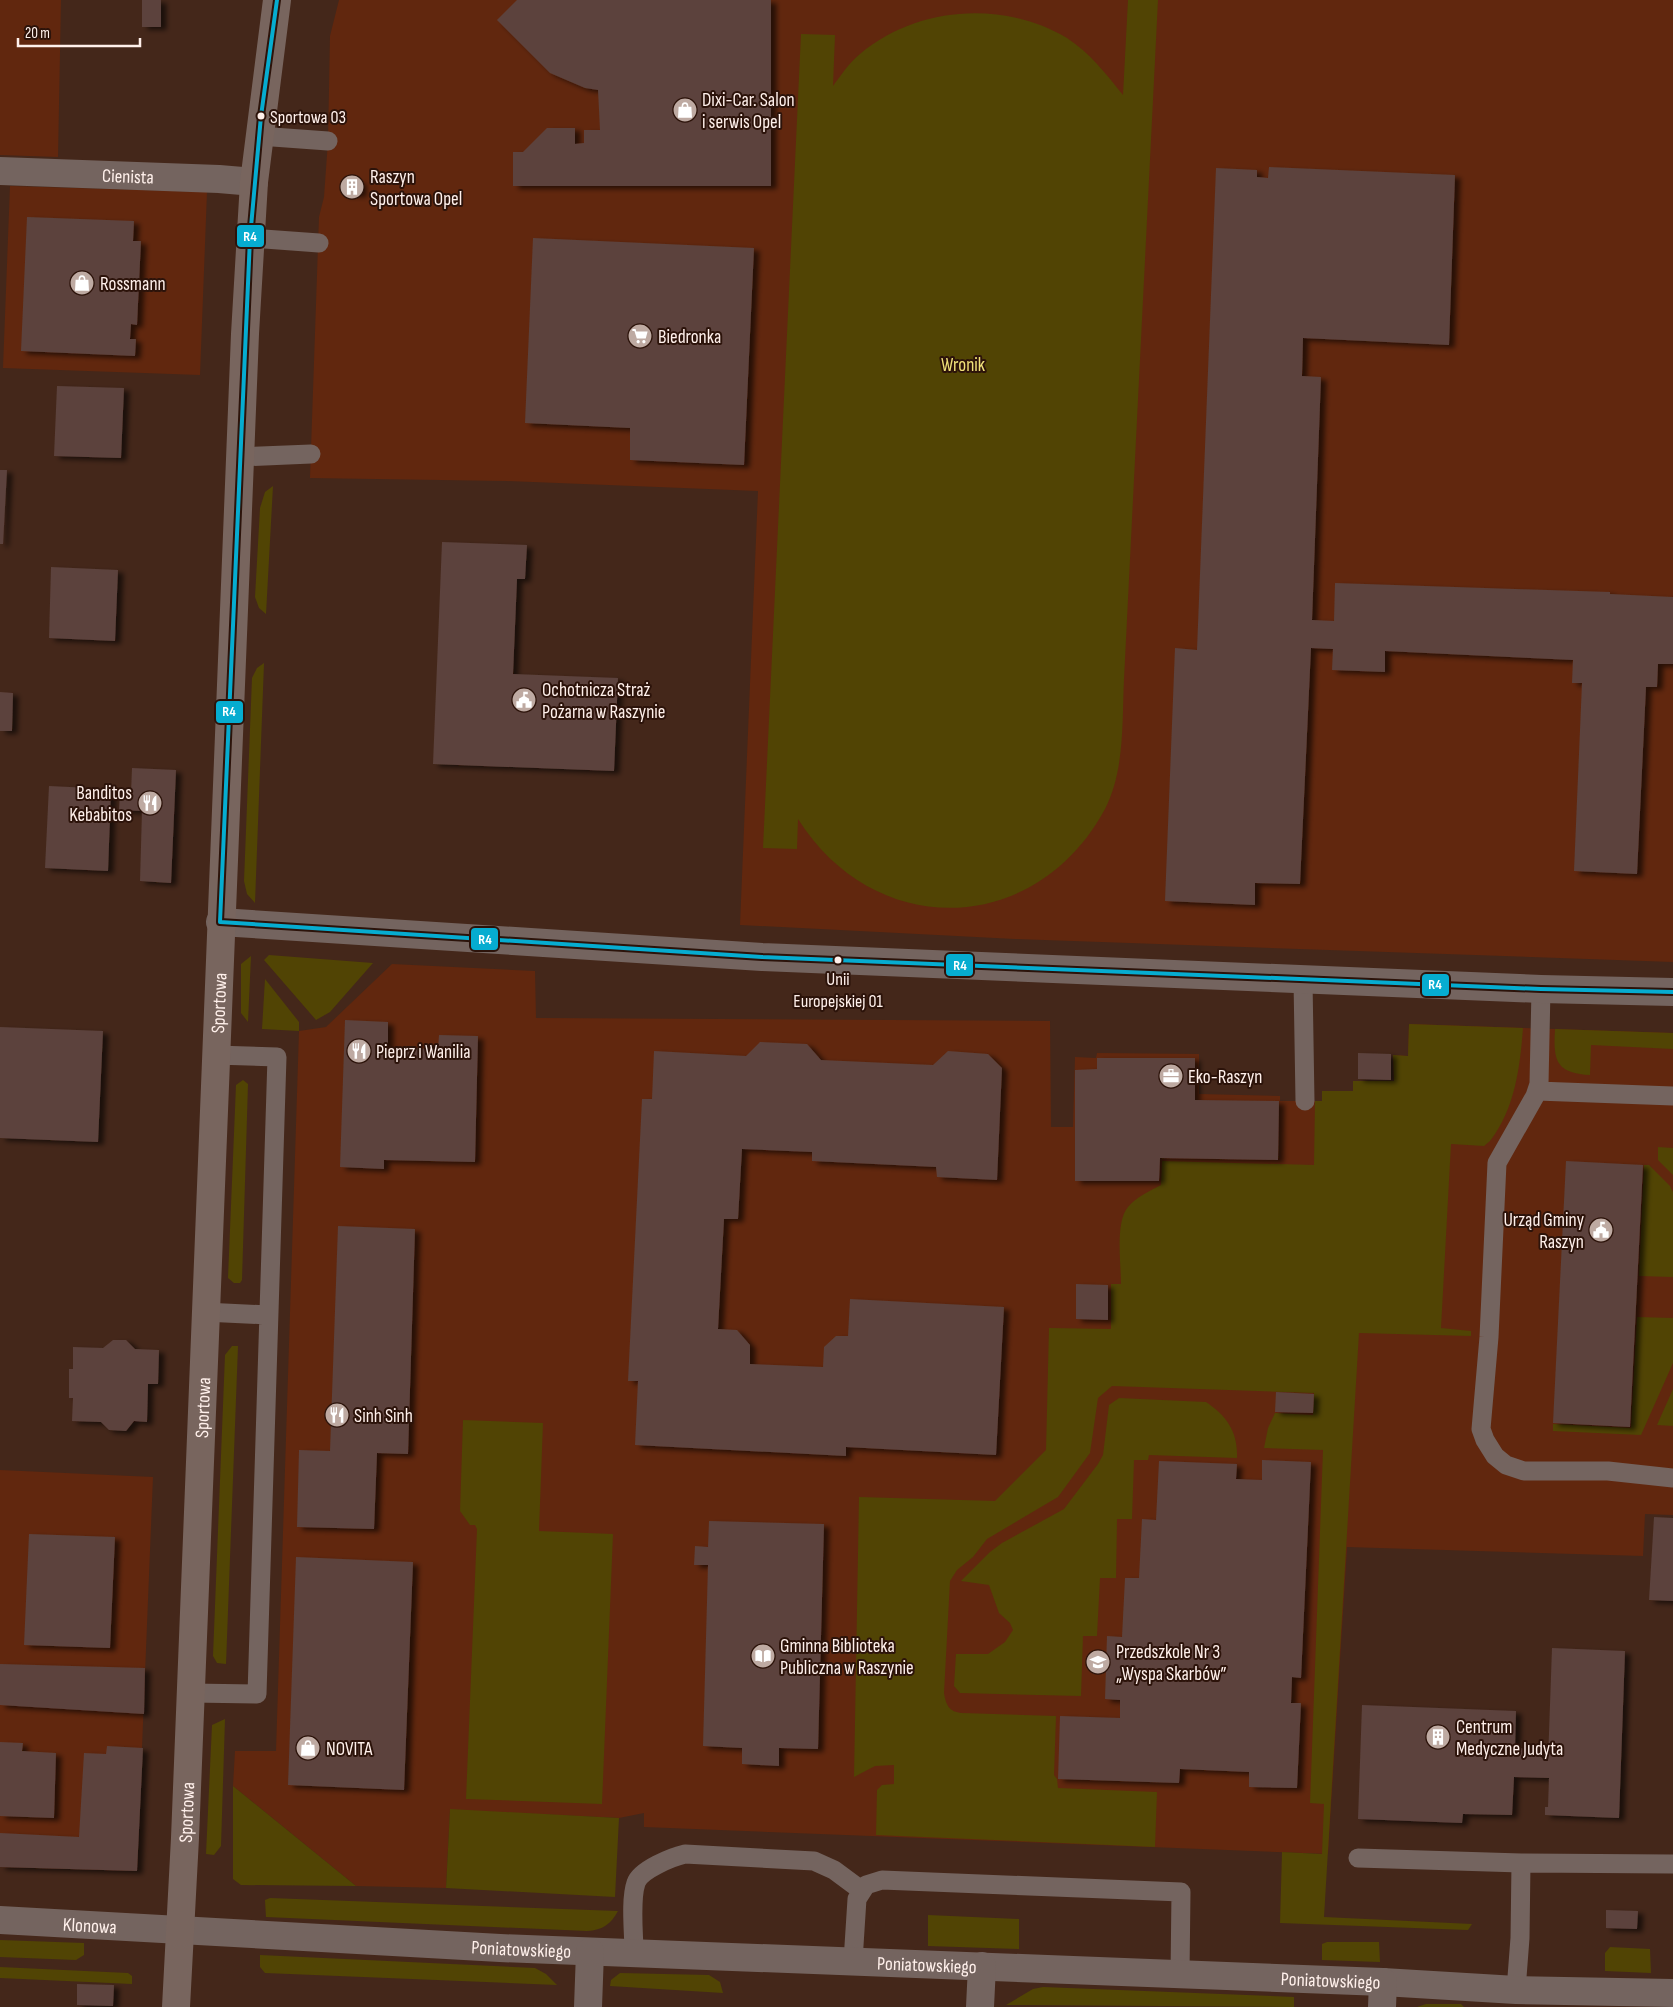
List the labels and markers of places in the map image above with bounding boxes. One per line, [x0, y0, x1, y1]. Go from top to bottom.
place label: Dixi-Car. Salon i serwis Opel [702, 89, 795, 134]
shop icon: Dixi-Car. Salon i serwis Opel [672, 97, 698, 123]
place label: Sportowa 03 [270, 107, 346, 128]
marker: Sportowa 03 [256, 111, 266, 121]
place label: Raszyn Sportowa Opel [370, 166, 462, 211]
building icon: Raszyn Sportowa Opel [339, 174, 365, 200]
shop icon: Rossmann [69, 270, 95, 296]
place label: Rossmann [100, 273, 166, 296]
supermarket icon: Biedronka [627, 323, 653, 349]
place label: Biedronka [658, 326, 721, 349]
place label: Ochotnicza Straż Pożarna w Raszynie [542, 679, 665, 724]
public building icon: Ochotnicza Straż Pożarna w Raszynie [511, 687, 537, 713]
place label: Banditos Kebabitos [69, 782, 132, 827]
restaurant icon: Banditos Kebabitos [137, 790, 163, 816]
marker: Unii Europejskiej 01 [833, 955, 843, 965]
place label: Unii Europejskiej 01 [793, 969, 883, 1012]
restaurant icon: Pieprz i Wanilia [346, 1038, 372, 1064]
place label: Pieprz i Wanilia [376, 1041, 471, 1064]
office icon: Eko-Raszyn [1158, 1063, 1184, 1089]
place label: Eko-Raszyn [1188, 1066, 1262, 1089]
place label: Urząd Gminy Raszyn [1503, 1209, 1585, 1254]
public building icon: Urząd Gminy Raszyn [1588, 1217, 1614, 1243]
restaurant icon: Sinh Sinh [324, 1402, 350, 1428]
place label: Sinh Sinh [354, 1405, 413, 1428]
place label: Gminna Biblioteka Publiczna w Raszynie [780, 1635, 914, 1680]
place label: Przedszkole Nr 3 „Wyspa Skarbów” [1116, 1641, 1227, 1686]
library icon: Gminna Biblioteka Publiczna w Raszynie [750, 1643, 776, 1669]
school or university icon: Przedszkole Nr 3 „Wyspa Skarbów” [1085, 1649, 1111, 1675]
place label: Centrum Medyczne Judyta [1456, 1716, 1563, 1761]
building icon: Centrum Medyczne Judyta [1425, 1724, 1451, 1750]
shop icon: NOVITA [295, 1735, 321, 1761]
place label: NOVITA [326, 1738, 373, 1761]

